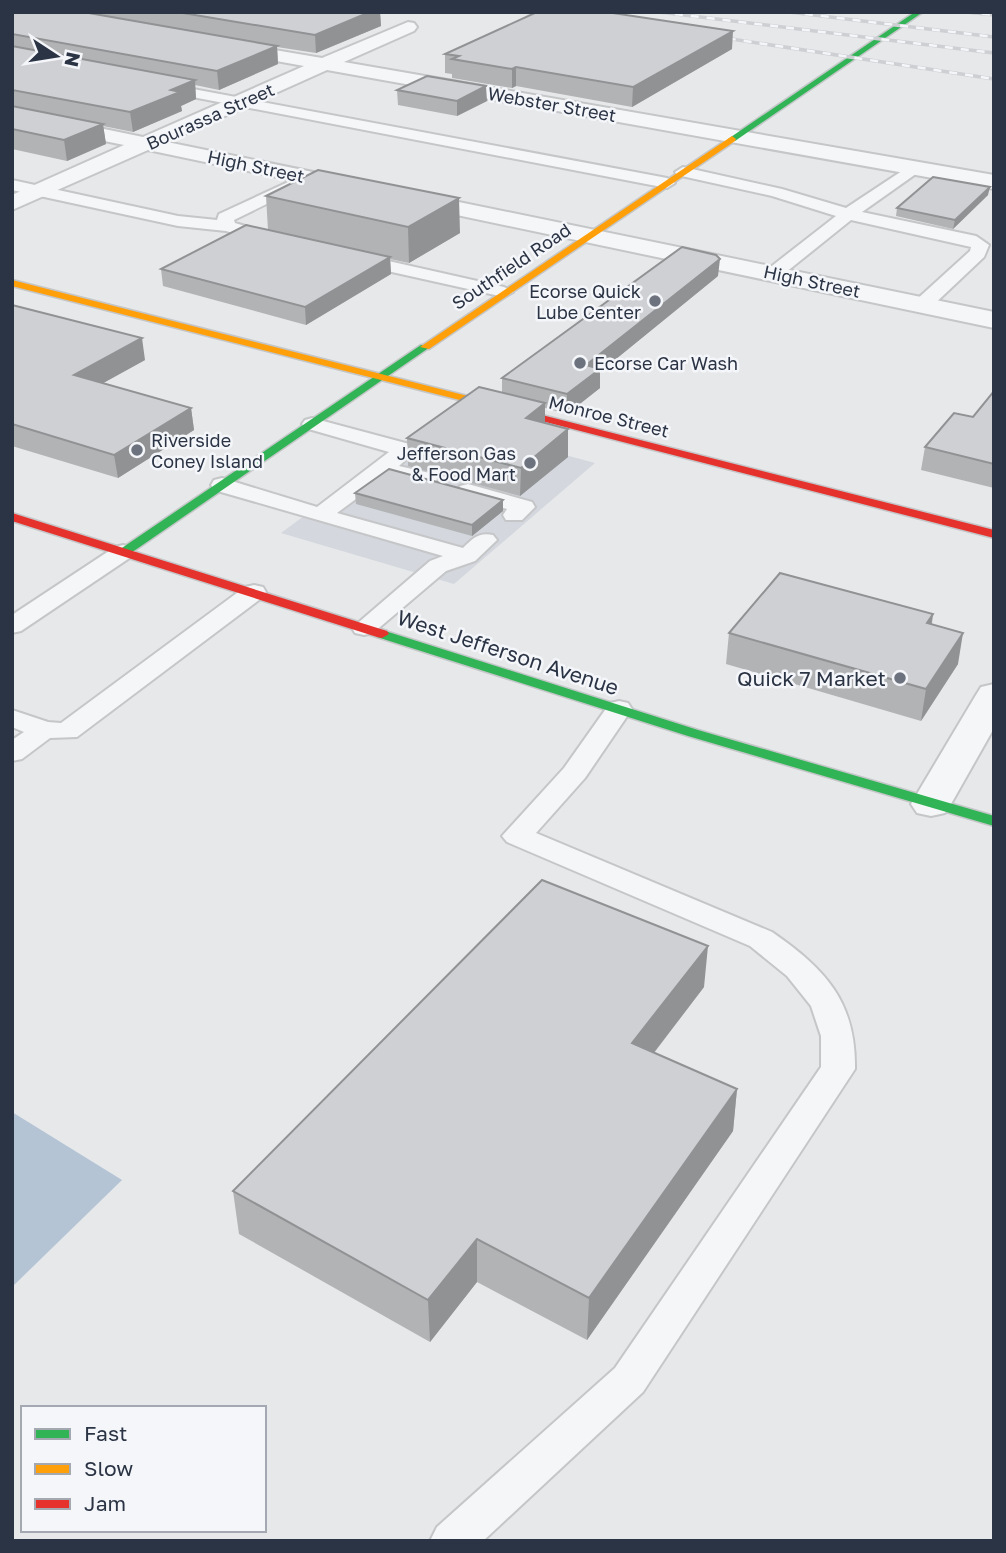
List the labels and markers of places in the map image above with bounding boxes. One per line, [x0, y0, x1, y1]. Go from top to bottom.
place label: Ecorse Quick Lube Center [529, 280, 641, 323]
marker: Ecorse Quick Lube Center [647, 293, 663, 309]
place label: Ecorse Car Wash [594, 352, 738, 374]
marker: Ecorse Car Wash [572, 355, 588, 371]
place label: Riverside Coney Island [151, 429, 263, 472]
marker: Riverside Coney Island [129, 442, 145, 458]
place label: Jefferson Gas & Food Mart [397, 442, 516, 485]
marker: Jefferson Gas & Food Mart [522, 455, 538, 471]
place label: Quick 7 Market [737, 665, 886, 691]
marker: Quick 7 Market [892, 670, 908, 686]

